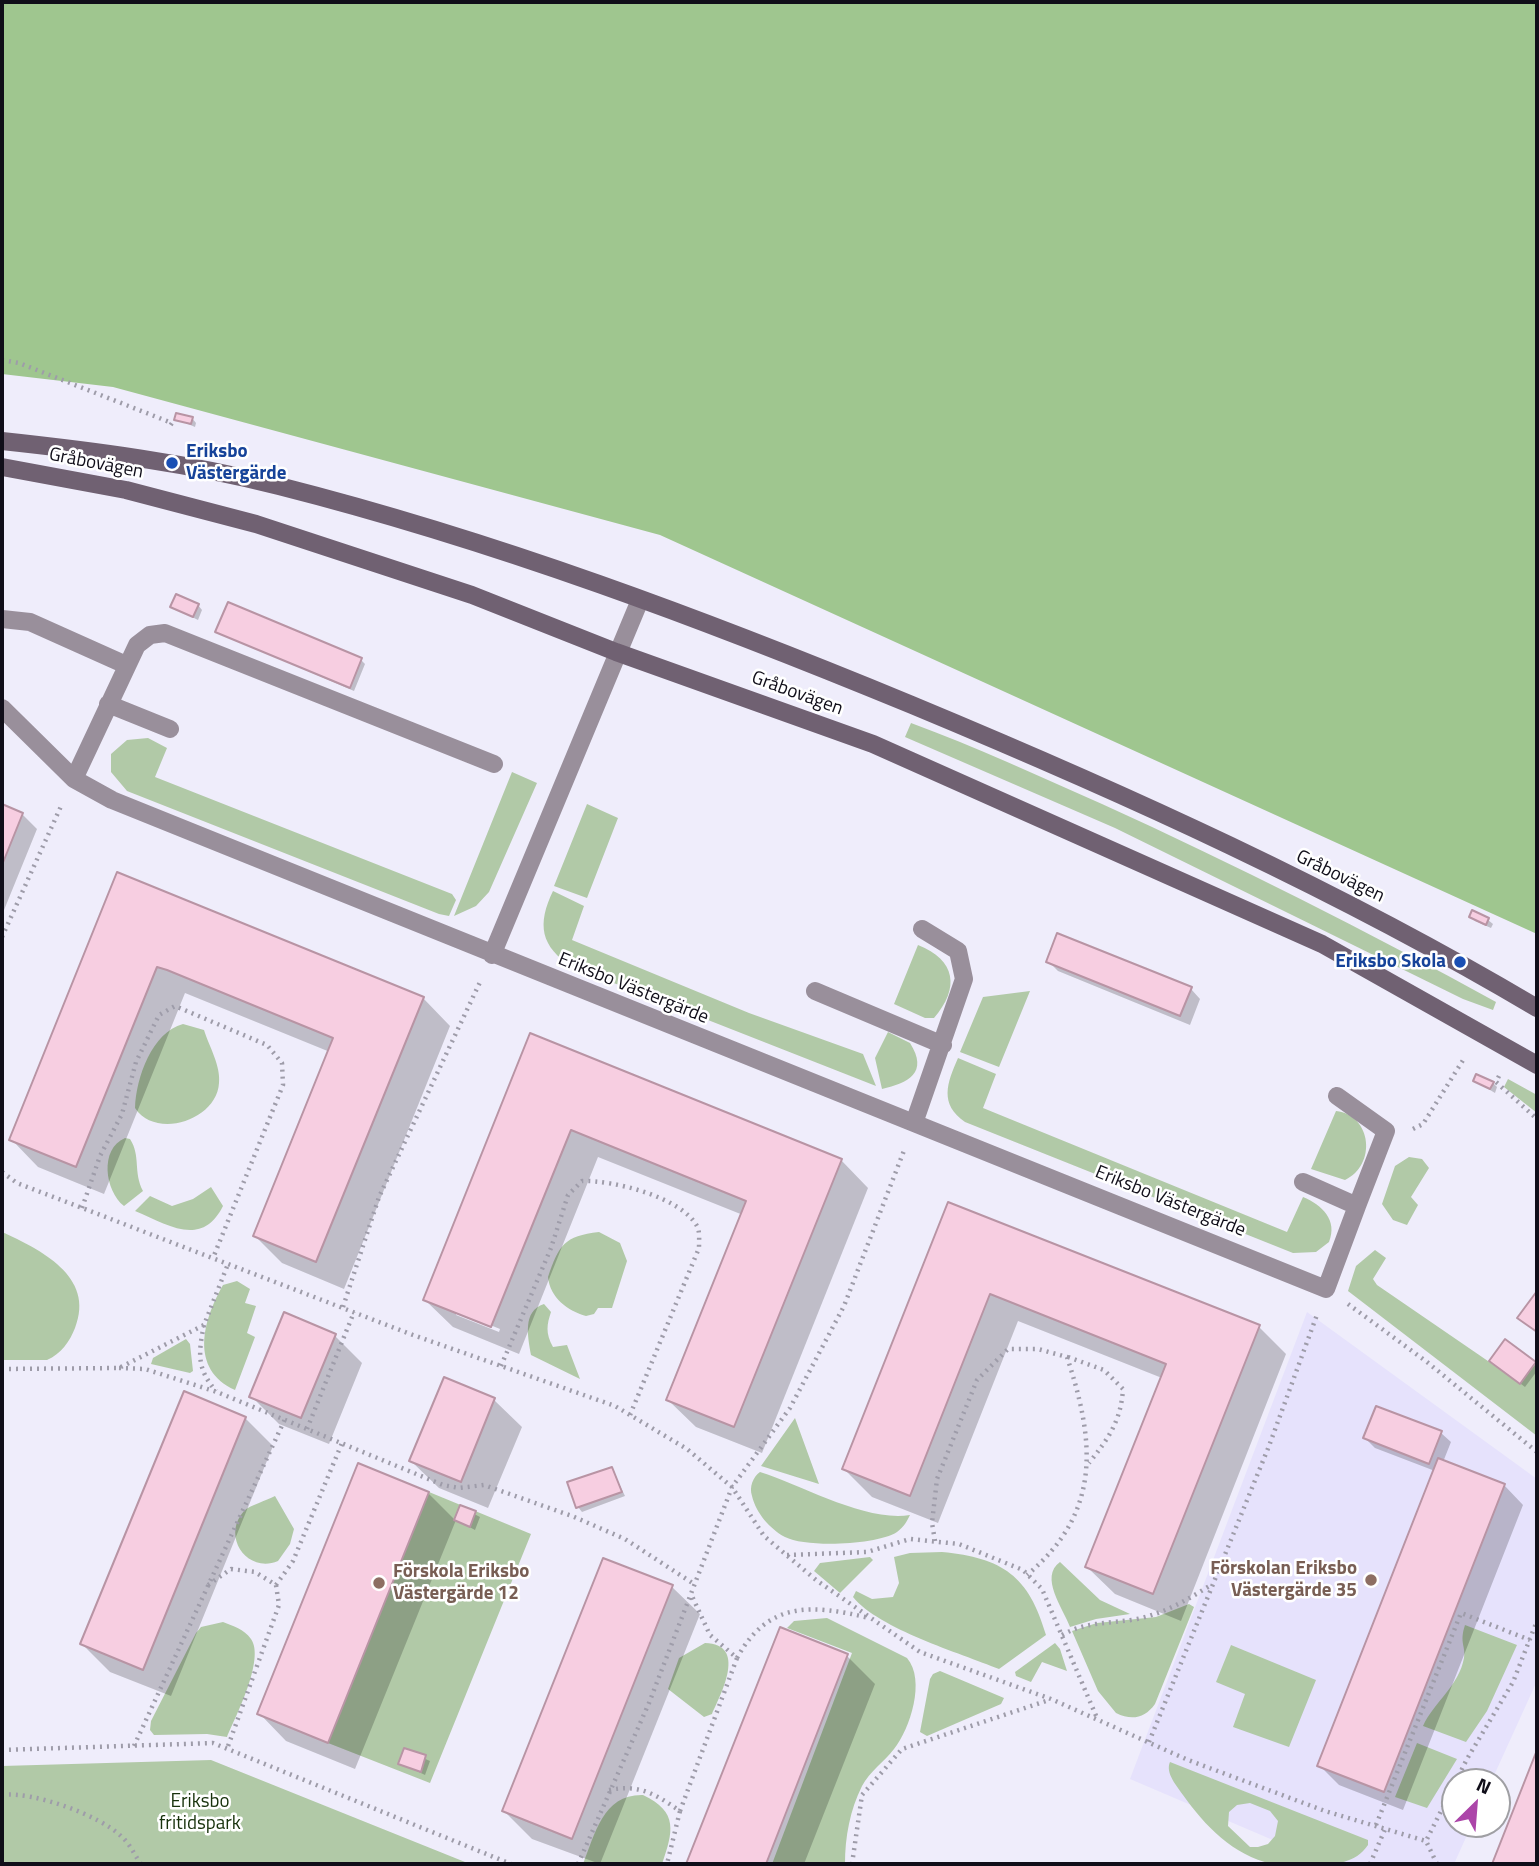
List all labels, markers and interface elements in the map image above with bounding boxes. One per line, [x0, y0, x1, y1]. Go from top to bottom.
place label: Eriksbo Västergärde [186, 441, 286, 485]
street label: Gråbovägen [47, 444, 145, 484]
marker: Eriksbo Västergärde [164, 455, 180, 471]
street label: Gråbovägen [748, 667, 846, 721]
street label: Gråbovägen [1292, 846, 1388, 908]
street label: Eriksbo Västergärde [554, 948, 712, 1030]
place label: Eriksbo Skola [1335, 951, 1446, 973]
marker: Eriksbo Skola [1452, 954, 1468, 970]
street label: Eriksbo Västergärde [1091, 1161, 1249, 1243]
place label: Förskolan Eriksbo Västergärde 35 [1210, 1558, 1357, 1602]
place label: Förskola Eriksbo Västergärde 12 [393, 1561, 529, 1605]
marker: Förskolan Eriksbo Västergärde 35 [1363, 1572, 1379, 1588]
marker: Förskola Eriksbo Västergärde 12 [371, 1575, 387, 1591]
north arrow [1441, 1768, 1511, 1838]
text: N [1472, 1769, 1496, 1801]
park label: Eriksbo fritidspark [159, 1791, 241, 1835]

